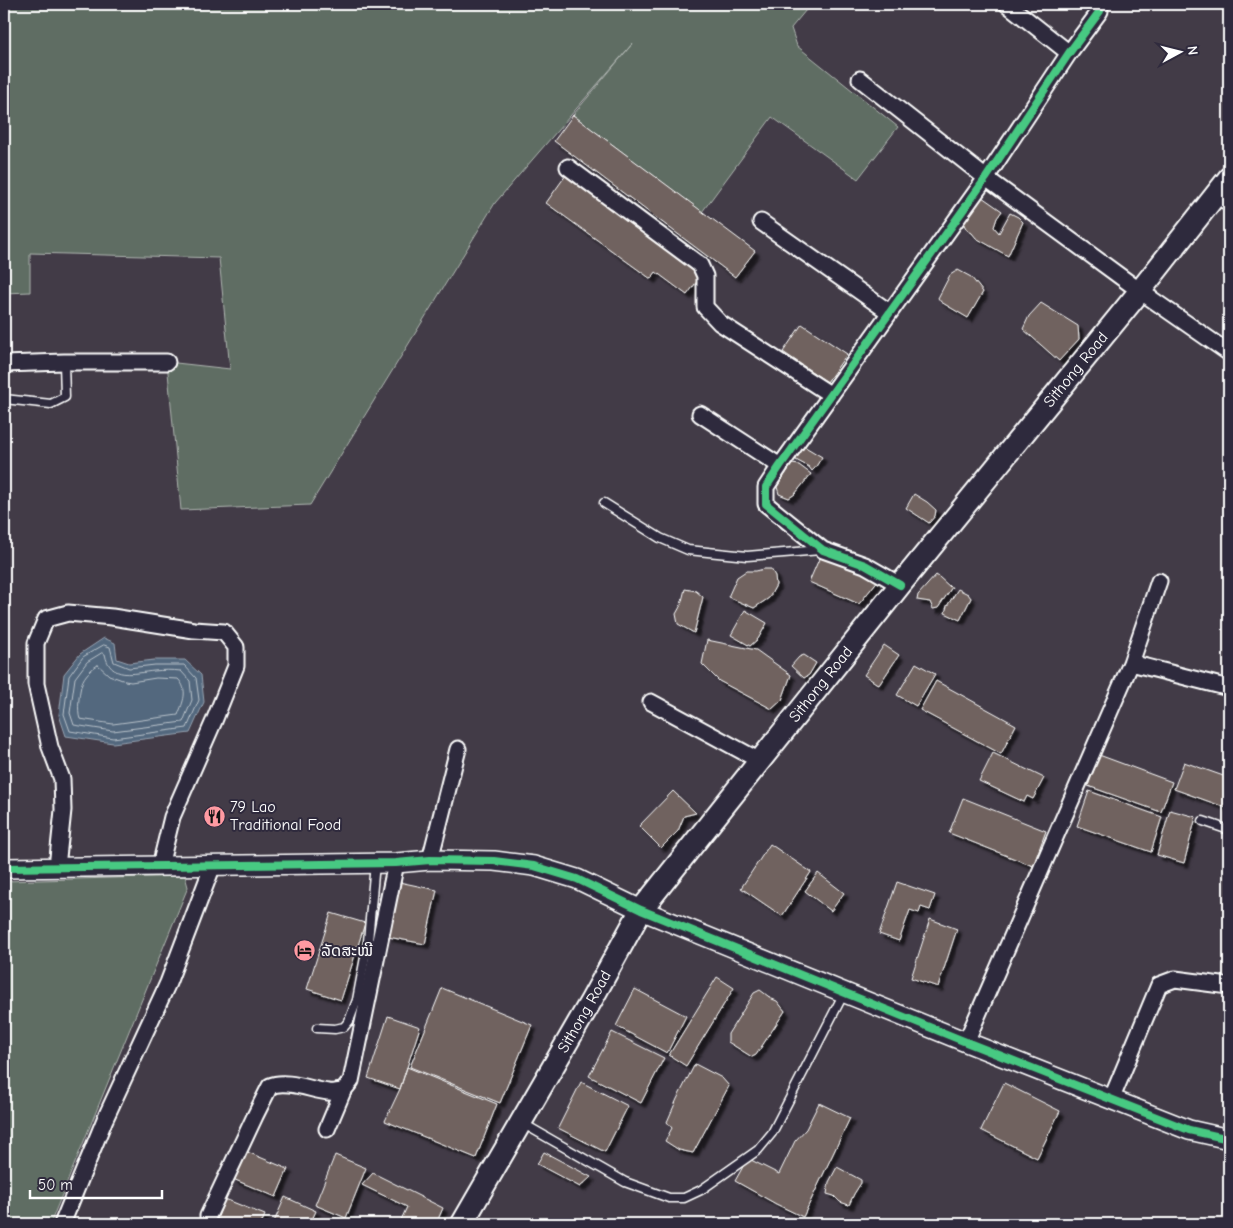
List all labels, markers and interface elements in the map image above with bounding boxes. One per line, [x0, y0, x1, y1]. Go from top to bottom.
north arrow [1156, 28, 1206, 78]
text: N [1183, 45, 1201, 56]
street label: Sithong Road [1040, 329, 1112, 411]
street label: Sithong Road [785, 643, 856, 726]
place label: 79 Lao Traditional Food [230, 798, 341, 834]
restaurant icon: 79 Lao Traditional Food [202, 804, 226, 828]
hotel icon: ລັດສະໝີ [293, 939, 317, 963]
place label: ລັດສະໝີ [321, 942, 373, 960]
street label: Sithong Road [554, 968, 615, 1056]
scale bar [30, 1168, 162, 1200]
text: 50 m [38, 1176, 73, 1194]

